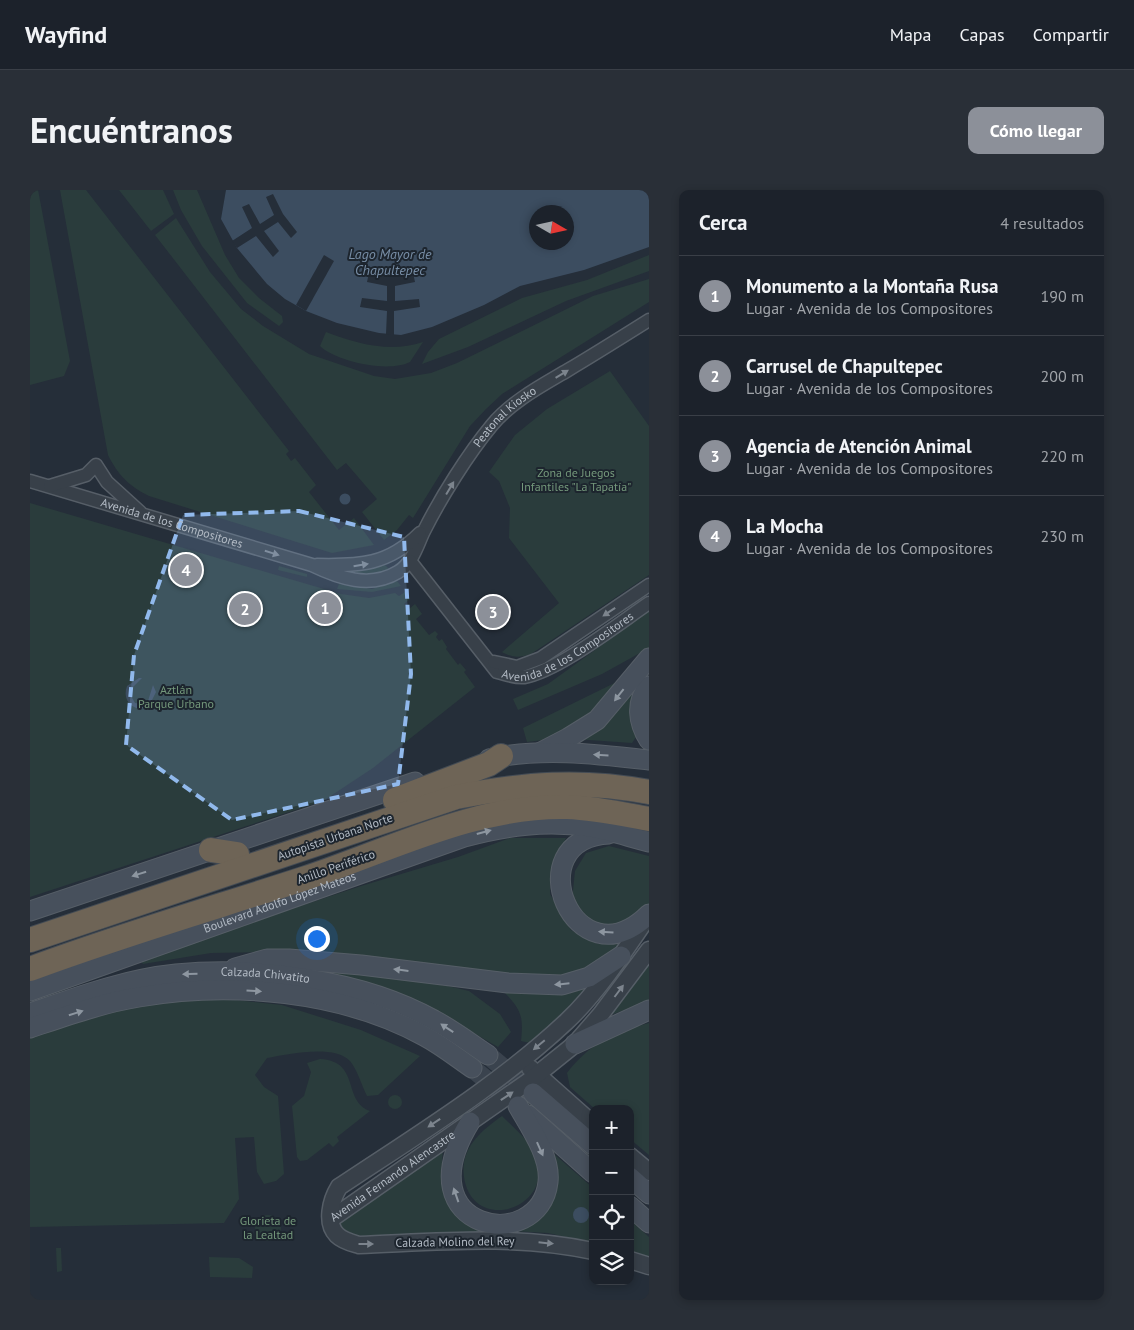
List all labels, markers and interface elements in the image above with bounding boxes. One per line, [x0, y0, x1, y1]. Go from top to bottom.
text: Wayfind [25, 19, 107, 50]
text: Mapa [890, 23, 932, 46]
text: Capas [960, 23, 1005, 46]
text: Compartir [1033, 23, 1109, 46]
text: Encuéntranos [30, 107, 233, 153]
button: Cómo llegar [968, 107, 1104, 154]
north arrow [529, 205, 574, 250]
text: Cerca [699, 209, 748, 236]
text: 4 resultados [1000, 213, 1084, 233]
water label: Lago Mayor de Chapultepec [348, 245, 432, 279]
text: Monumento a la Montaña Rusa [746, 274, 998, 298]
text: 1 [710, 286, 720, 306]
text: 190 m [1041, 286, 1084, 306]
text: Lugar · Avenida de los Compositores [746, 298, 993, 318]
text: Carrusel de Chapultepec [746, 354, 943, 378]
text: 2 [710, 366, 720, 386]
text: 200 m [1041, 366, 1084, 386]
one-way arrow [555, 370, 568, 379]
text: Lugar · Avenida de los Compositores [746, 378, 993, 398]
street label: Peatonal Kiosko [470, 383, 539, 450]
text: Agencia de Atención Animal [746, 434, 972, 458]
text: 3 [710, 446, 720, 466]
text: 220 m [1041, 446, 1084, 466]
text: Lugar · Avenida de los Compositores [746, 458, 993, 478]
park label: Zona de Juegos Infantiles "La Tapatía" [521, 465, 631, 494]
one-way arrow [445, 481, 455, 494]
street label: Avenida de los Compositores [99, 495, 245, 551]
text: La Mocha [746, 514, 823, 538]
text: 4 [710, 526, 720, 546]
text: 230 m [1041, 526, 1084, 546]
text: Lugar · Avenida de los Compositores [746, 538, 993, 558]
one-way arrow [265, 549, 280, 557]
pin: 4 [170, 551, 202, 589]
one-way arrow [353, 560, 369, 568]
pin: 1 [309, 589, 341, 627]
pin: 2 [229, 590, 261, 628]
pin: 3 [477, 593, 509, 631]
one-way arrow [602, 607, 615, 617]
street label: Avenida de los Compositores [500, 608, 636, 684]
park label: Aztlán Parque Urbano [138, 682, 214, 711]
one-way arrow [613, 689, 624, 702]
one-way arrow [592, 751, 608, 759]
street label: Autopista Urbana Norte [275, 810, 394, 863]
one-way arrow [476, 828, 491, 836]
street label: Anillo Periférico [295, 846, 377, 887]
street label: Boulevard Adolfo López Mateos [201, 868, 358, 936]
one-way arrow [131, 870, 146, 878]
your location [304, 926, 330, 952]
one-way arrow [598, 928, 614, 936]
street label: Calzada Chivatito [221, 964, 311, 986]
one-way arrow [393, 966, 409, 974]
one-way arrow [181, 970, 197, 978]
one-way arrow [554, 980, 570, 988]
one-way arrow [613, 985, 624, 998]
one-way arrow [246, 987, 262, 995]
one-way arrow [69, 1009, 84, 1016]
one-way arrow [441, 1023, 454, 1033]
one-way arrow [532, 1040, 545, 1051]
one-way arrow [500, 1091, 514, 1101]
map controls [589, 1105, 634, 1285]
button: + [589, 1105, 634, 1150]
one-way arrow [427, 1118, 440, 1128]
street label: Avenida Fernando Alencastre [327, 1127, 458, 1224]
one-way arrow [537, 1142, 545, 1156]
button: − [589, 1150, 634, 1195]
one-way arrow [452, 1187, 459, 1202]
button: locate [589, 1195, 634, 1240]
park label: Glorieta de la Lealtad [240, 1213, 296, 1242]
street label: Calzada Molino del Rey [395, 1233, 515, 1250]
one-way arrow [538, 1239, 554, 1247]
one-way arrow [358, 1240, 374, 1248]
button: layers [589, 1240, 634, 1285]

